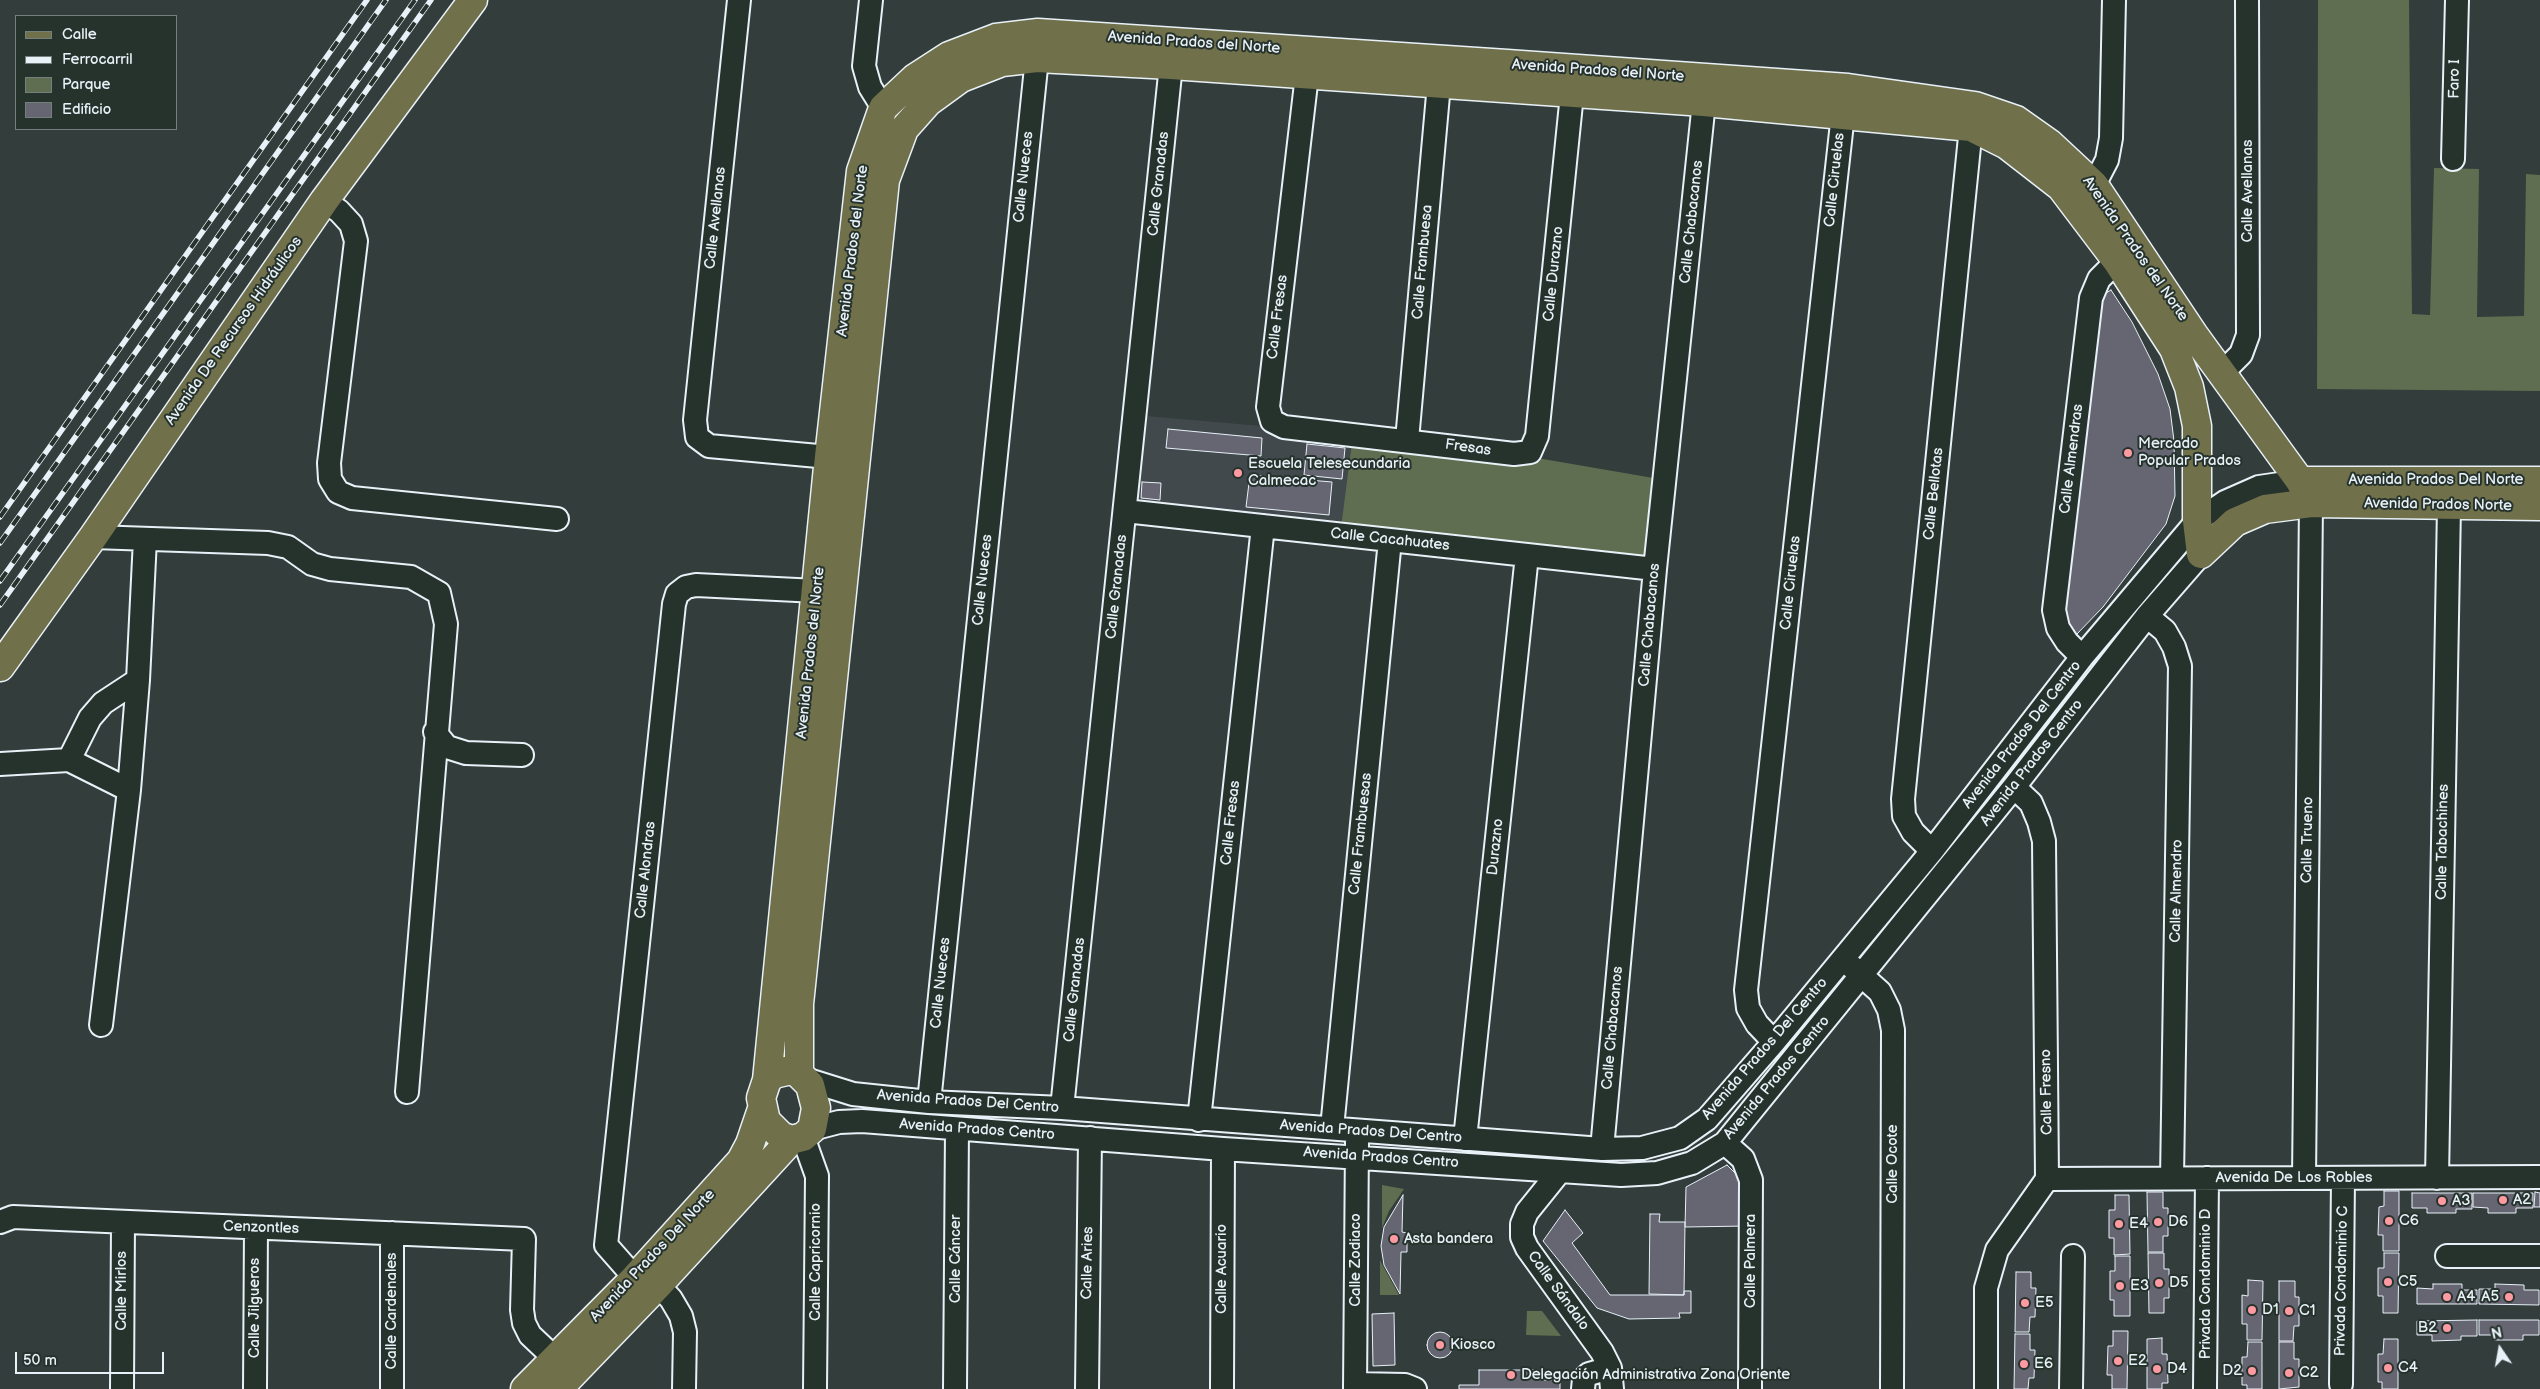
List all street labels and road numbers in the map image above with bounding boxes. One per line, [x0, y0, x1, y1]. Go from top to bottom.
street label: Avenida Prados del Norte [1107, 28, 1281, 58]
street label: Avenida Prados del Norte [1511, 56, 1685, 86]
street label: Faro I [2446, 59, 2464, 99]
street label: Calle Nueces [1010, 131, 1038, 223]
street label: Calle Granadas [1145, 131, 1173, 237]
street label: Calle Ciruelas [1821, 132, 1849, 228]
street label: Calle Avellanas [2239, 140, 2257, 242]
street label: Calle Chabacanos [1677, 159, 1707, 285]
street label: Avenida Prados del Norte [834, 164, 872, 338]
street label: Calle Avellanas [702, 166, 730, 270]
street label: Avenida Prados del Norte [2078, 173, 2192, 325]
street label: Calle Frambuesa [1409, 204, 1437, 320]
street label: Calle Durazno [1540, 225, 1568, 323]
street label: Avenida De Recursos Hidráulicos [162, 233, 306, 429]
street label: Calle Fresas [1264, 274, 1292, 360]
street label: Calle Almendras [2056, 403, 2088, 515]
street label: Fresas [1444, 436, 1492, 460]
street label: Calle Bellotas [1920, 447, 1948, 541]
street label: Avenida Prados Del Norte [2349, 471, 2523, 489]
street label: Avenida Prados Norte [2364, 495, 2512, 515]
street label: Calle Cacahuates [1329, 525, 1451, 555]
street label: Calle Nueces [969, 534, 997, 626]
street label: Calle Granadas [1103, 534, 1131, 640]
street label: Calle Ciruelas [1777, 535, 1805, 631]
street label: Calle Chabacanos [1636, 562, 1664, 688]
street label: Avenida Prados del Norte [793, 566, 829, 740]
street label: Avenida Prados Del Centro [1959, 657, 2085, 813]
street label: Avenida Prados Centro [1977, 696, 2087, 830]
street label: Calle Frambuesas [1346, 772, 1376, 896]
street label: Calle Fresas [1218, 780, 1244, 866]
street label: Calle Tabachines [2433, 784, 2453, 900]
street label: Calle Trueno [2298, 797, 2318, 883]
street label: Durazno [1484, 818, 1508, 876]
street label: Calle Alondras [632, 820, 660, 920]
street label: Calle Almendro [2167, 839, 2187, 943]
street label: Calle Nueces [927, 937, 955, 1029]
street label: Calle Granadas [1061, 937, 1089, 1043]
street label: Calle Chabacanos [1599, 965, 1627, 1091]
street label: Avenida Prados Del Centro [1698, 974, 1832, 1124]
street label: Avenida Prados Centro [1720, 1013, 1834, 1143]
street label: Calle Fresno [2037, 1049, 2057, 1135]
street label: Avenida Prados Del Centro [876, 1087, 1060, 1117]
street label: Avenida Prados Centro [899, 1116, 1055, 1144]
street label: Avenida Prados Del Centro [1279, 1117, 1463, 1147]
street label: Calle Ocote [1884, 1124, 1902, 1204]
street label: Avenida Prados Centro [1303, 1144, 1459, 1172]
street label: Avenida De Los Robles [2216, 1169, 2372, 1187]
street label: Avenida Prados Del Norte [587, 1186, 719, 1326]
street label: Calle Capricornio [807, 1203, 825, 1321]
street label: Privada Condominio C [2332, 1206, 2352, 1356]
street label: Privada Condominio D [2197, 1209, 2215, 1359]
street label: Calle Zodiaco [1347, 1213, 1365, 1307]
street label: Calle Palmera [1742, 1214, 1760, 1308]
street label: Calle Cáncer [947, 1215, 965, 1303]
street label: Cenzontles [223, 1218, 299, 1238]
street label: Calle Acuario [1213, 1224, 1231, 1314]
street label: Calle Aries [1078, 1226, 1098, 1300]
street label: Calle Sándalo [1523, 1248, 1593, 1334]
street label: Calle Mirlos [113, 1251, 131, 1331]
street label: Calle Cardenales [383, 1253, 401, 1369]
street label: Calle Jilgueros [246, 1258, 264, 1358]

